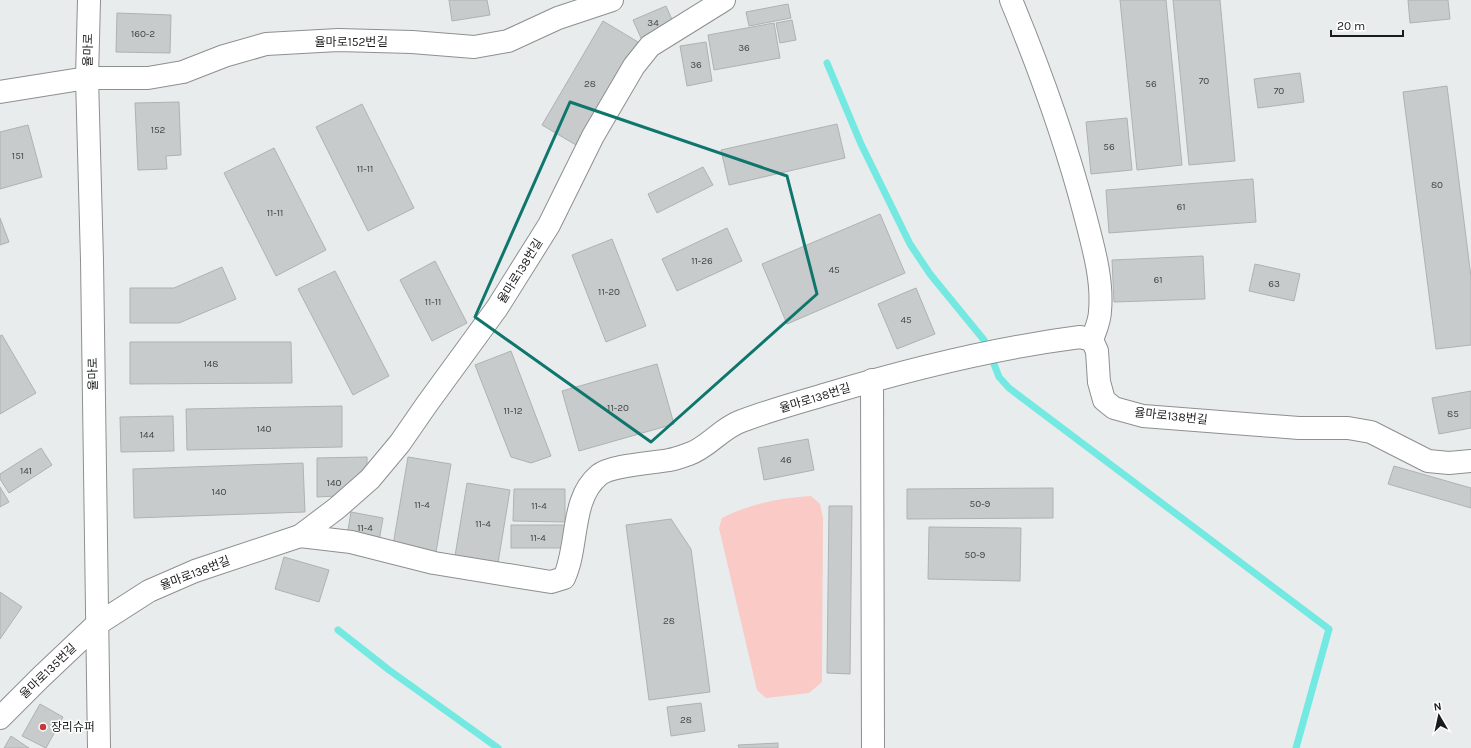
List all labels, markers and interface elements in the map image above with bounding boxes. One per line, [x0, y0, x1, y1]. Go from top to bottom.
scale bar [1331, 12, 1403, 38]
house number: 34 [647, 17, 659, 29]
text: 20 m [1337, 19, 1365, 33]
house number: 160-2 [131, 28, 155, 40]
street label: 율마로 [81, 33, 95, 67]
street label: 율마로152번길 [315, 35, 387, 49]
house number: 36 [738, 42, 750, 54]
house number: 36 [690, 59, 702, 71]
house number: 70 [1199, 75, 1209, 87]
house number: 28 [584, 78, 596, 90]
house number: 56 [1145, 78, 1157, 90]
house number: 70 [1274, 85, 1284, 97]
house number: 152 [151, 124, 166, 136]
house number: 56 [1103, 141, 1115, 153]
house number: 151 [12, 150, 24, 162]
house number: 11-11 [357, 163, 373, 175]
house number: 80 [1431, 179, 1443, 191]
house number: 61 [1176, 201, 1186, 213]
house number: 11-11 [267, 207, 283, 219]
street label: 율마로138번길 [495, 236, 545, 306]
house number: 11-26 [691, 255, 713, 267]
house number: 45 [828, 264, 840, 276]
house number: 61 [1153, 274, 1163, 286]
house number: 63 [1268, 278, 1280, 290]
house number: 11-20 [598, 286, 620, 298]
house number: 11-11 [425, 296, 441, 308]
house number: 45 [900, 314, 912, 326]
street label: 율마로 [86, 357, 100, 391]
house number: 148 [203, 358, 219, 370]
street label: 율마로138번길 [778, 381, 852, 415]
house number: 11-20 [607, 402, 629, 414]
house number: 11-12 [503, 405, 523, 417]
street label: 율마로138번길 [1134, 405, 1208, 427]
house number: 85 [1447, 408, 1459, 420]
house number: 140 [257, 423, 271, 435]
house number: 144 [140, 429, 155, 441]
house number: 46 [780, 454, 792, 466]
house number: 141 [20, 465, 32, 477]
house number: 140 [327, 477, 341, 489]
house number: 140 [212, 486, 226, 498]
house number: 50-9 [970, 498, 991, 510]
house number: 11-4 [414, 499, 430, 511]
house number: 11-4 [531, 500, 547, 512]
house number: 11-4 [475, 518, 491, 530]
house number: 11-4 [357, 522, 373, 534]
house number: 11-4 [530, 532, 546, 544]
house number: 50-9 [965, 549, 986, 561]
street label: 율마로138번길 [158, 553, 232, 593]
house number: 28 [663, 615, 675, 627]
street label: 율마로135번길 [17, 641, 79, 701]
north arrow [1419, 696, 1459, 736]
text: N [1433, 700, 1442, 714]
house number: 28 [680, 714, 692, 726]
place label: 장리슈퍼 [51, 720, 95, 734]
marker: 장리슈퍼 [38, 722, 48, 732]

